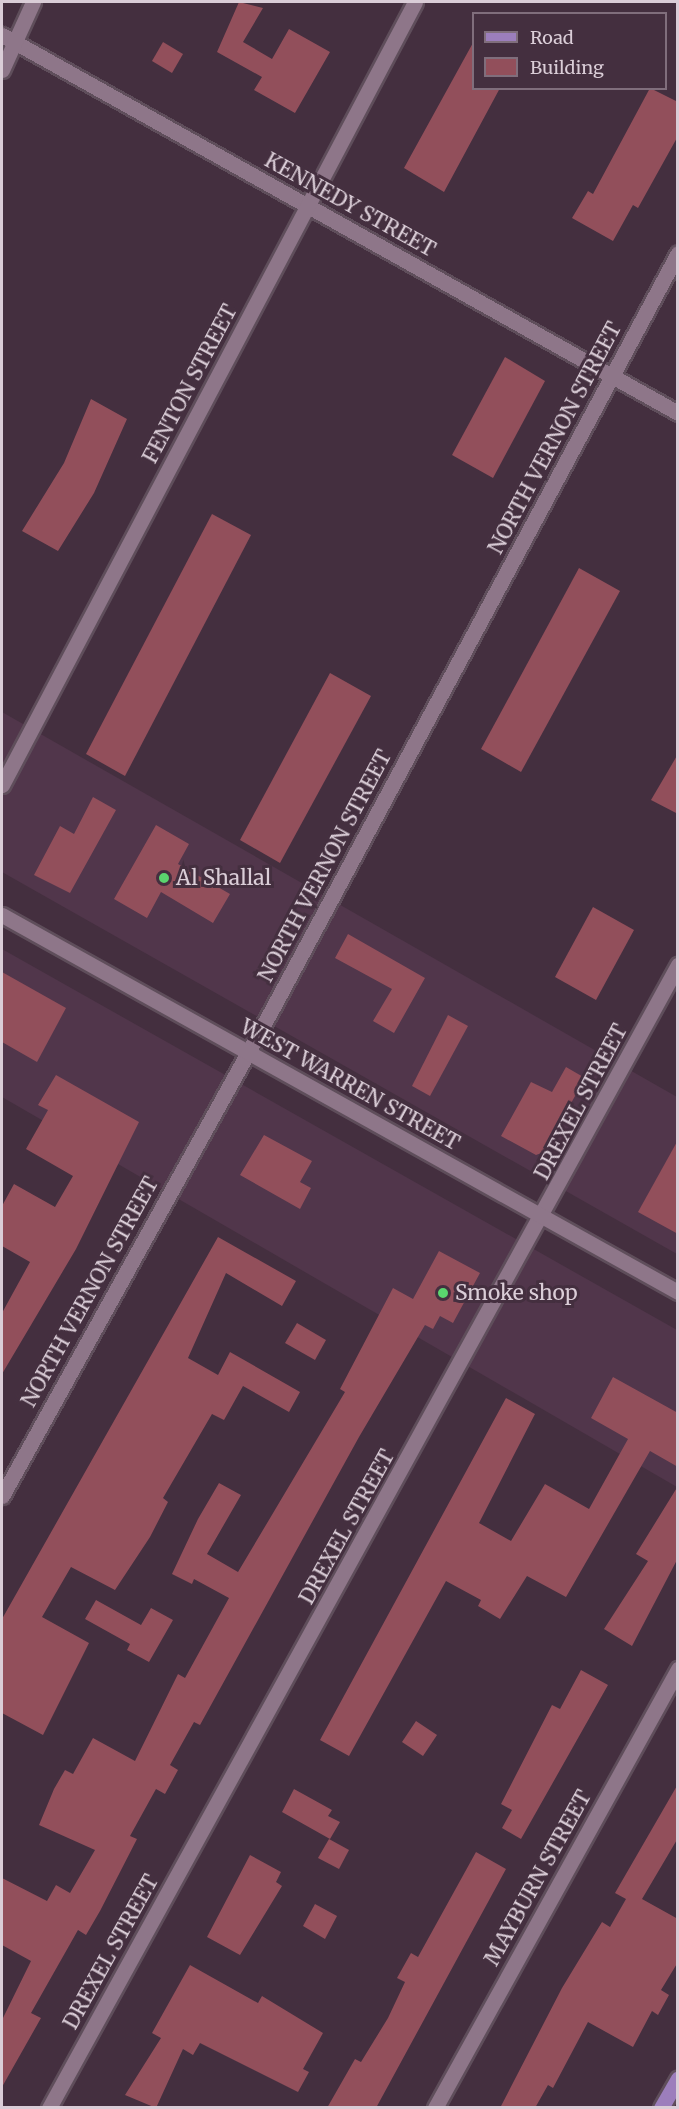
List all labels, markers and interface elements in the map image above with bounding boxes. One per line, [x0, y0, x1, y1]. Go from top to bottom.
legend [472, 12, 667, 90]
text: Road [530, 26, 574, 49]
text: Building [530, 56, 604, 79]
street label: KENNEDY STREET [260, 148, 440, 262]
street label: FENTON STREET [137, 300, 243, 468]
street label: NORTH VERNON STREET [483, 318, 627, 558]
street label: NORTH VERNON STREET [253, 746, 397, 986]
place label: Al Shallal [176, 865, 271, 891]
marker: Al Shallal [157, 871, 171, 885]
street label: WEST WARREN STREET [236, 1014, 464, 1156]
street label: DREXEL STREET [529, 1020, 633, 1184]
street label: NORTH VERNON STREET [16, 1173, 164, 1411]
place label: Smoke shop [455, 1280, 578, 1306]
marker: Smoke shop [436, 1286, 450, 1300]
street label: DREXEL STREET [294, 1445, 400, 1609]
street label: MAYBURN STREET [479, 1786, 597, 1970]
street label: DREXEL STREET [58, 1870, 164, 2034]

